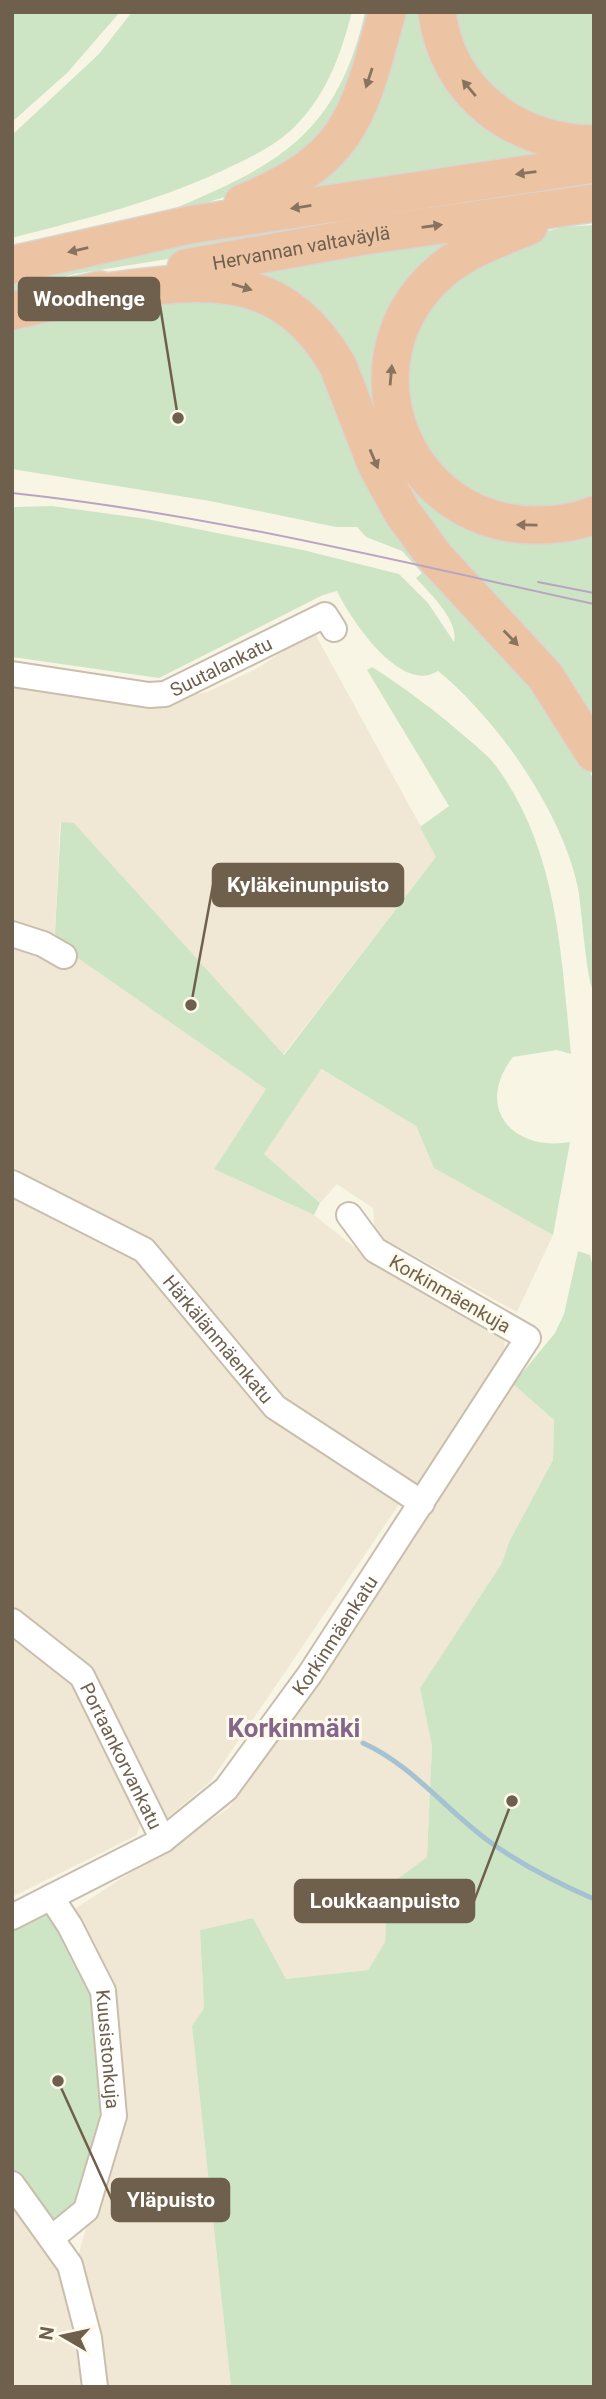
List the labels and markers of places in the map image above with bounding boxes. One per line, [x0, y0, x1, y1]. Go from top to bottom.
callout: Woodhenge [19, 278, 159, 320]
callout: Kyläkeinunpuisto [213, 864, 403, 906]
callout: Loukkaanpuisto [295, 1880, 474, 1922]
callout: Yläpuisto [112, 2179, 229, 2221]

